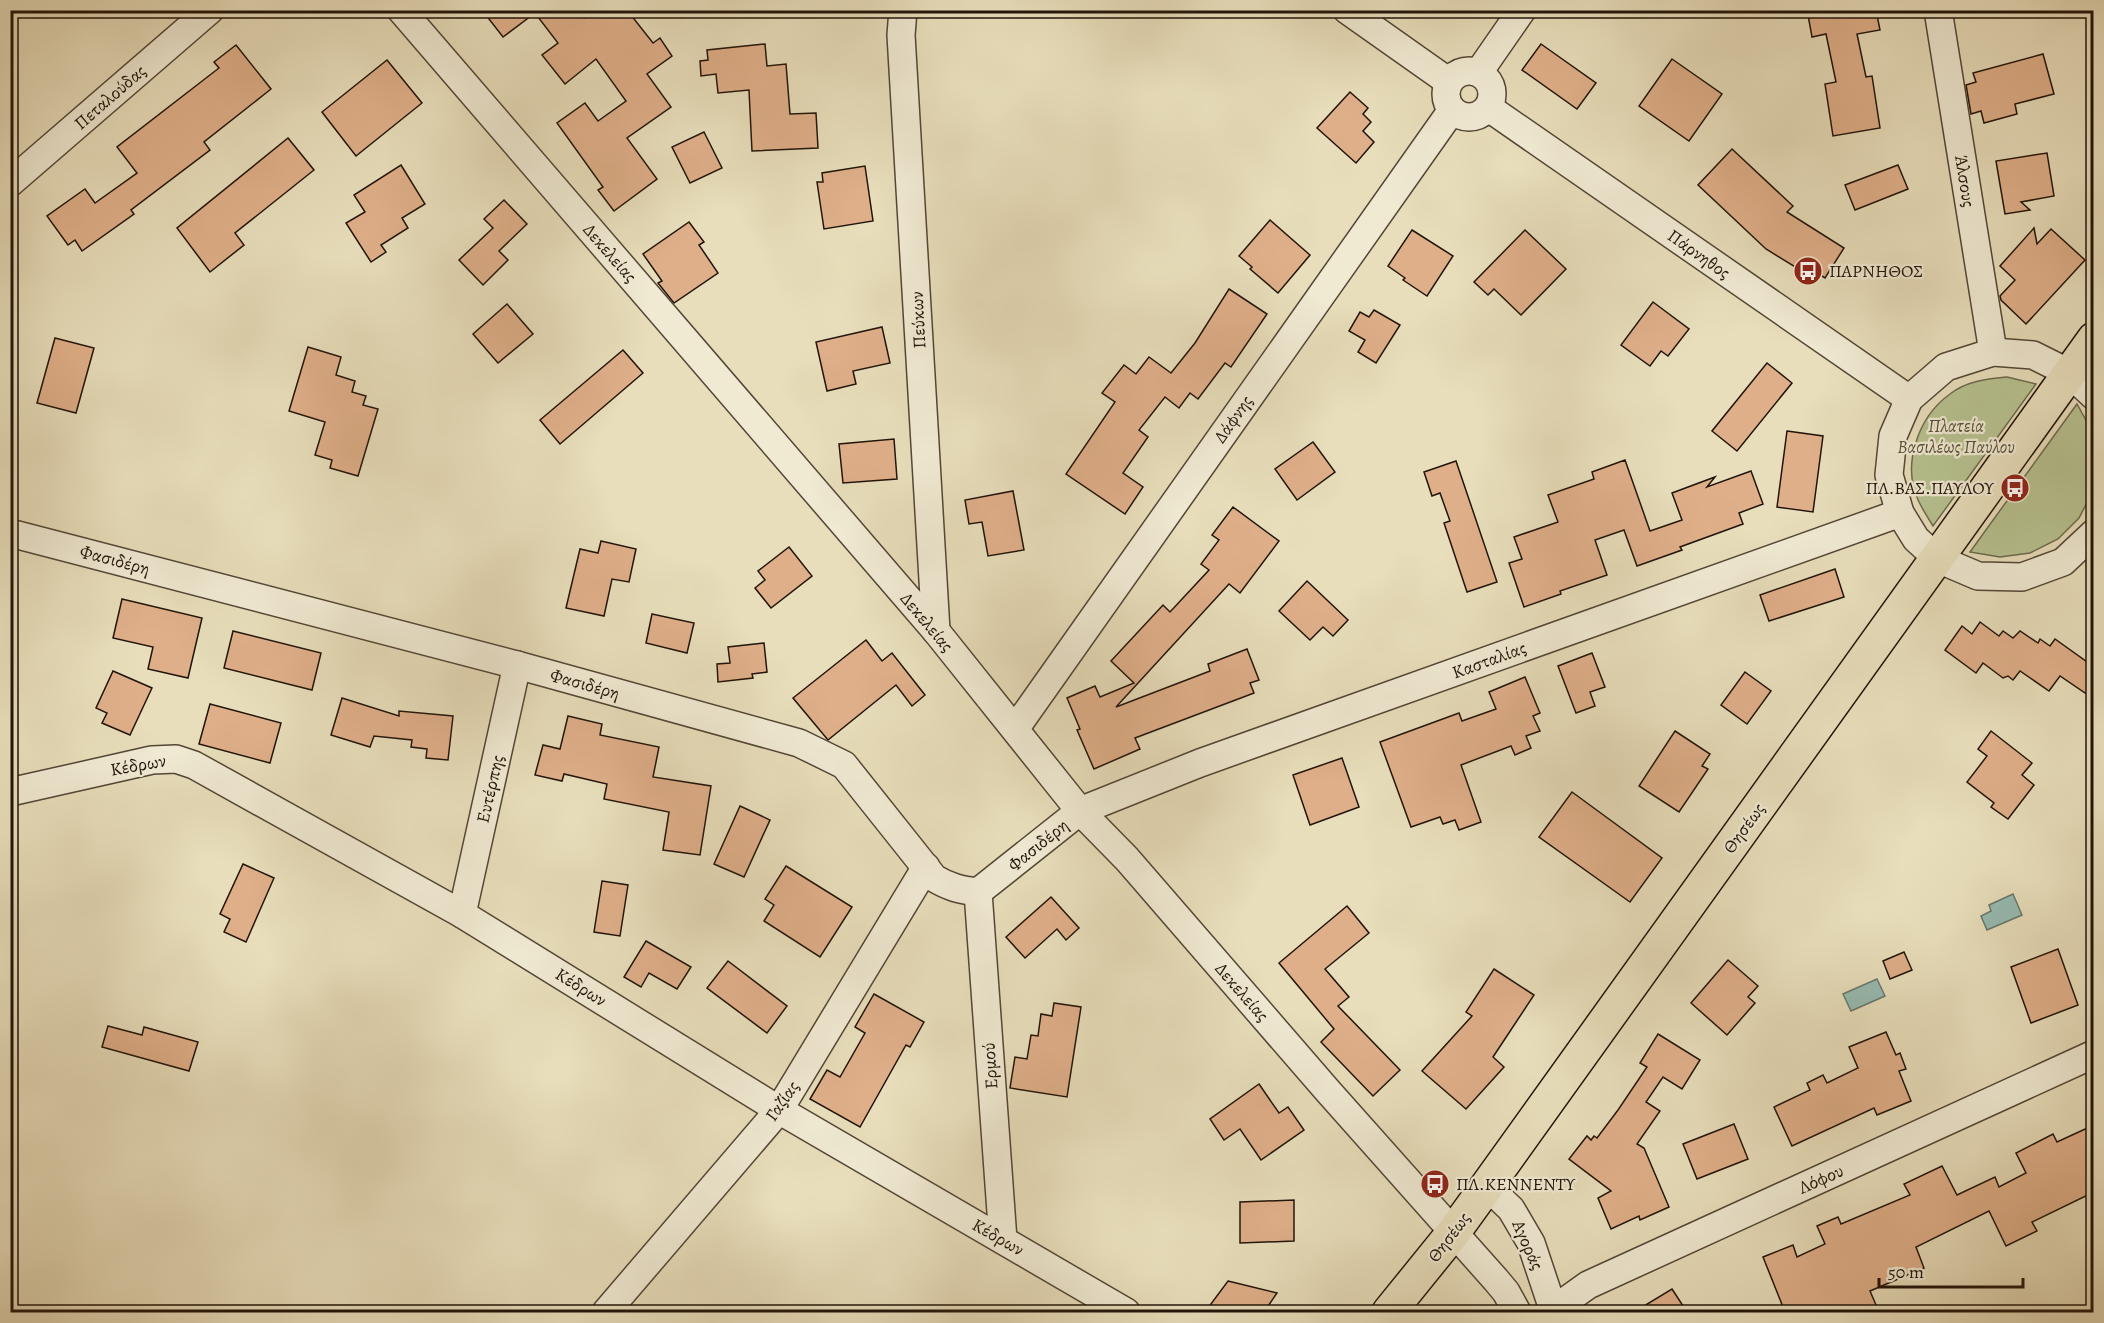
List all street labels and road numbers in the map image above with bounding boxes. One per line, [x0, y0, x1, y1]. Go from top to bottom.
street label: Πεταλούδας [69, 59, 151, 135]
street label: Άλσους [1949, 153, 1981, 209]
street label: Δεκελείας [578, 218, 642, 288]
street label: Πάρνηθος [1663, 224, 1735, 284]
street label: Πεύκων [905, 291, 931, 349]
street label: Δάφνης [1208, 390, 1258, 448]
street label: Φασιδέρη [77, 539, 153, 581]
street label: Δεκελείας [895, 587, 959, 657]
street label: Κασταλίας [1449, 636, 1529, 684]
street label: Φασιδέρη [547, 663, 623, 705]
street label: Κέδρων [108, 748, 168, 782]
street label: Ευτέρπης [471, 753, 509, 825]
street label: Θησέως [1717, 798, 1771, 858]
street label: Φασιδέρη [1003, 813, 1073, 877]
street label: Δεκελείας [1210, 957, 1274, 1027]
street label: Κέδρων [551, 962, 611, 1012]
street label: Ερμού [976, 1042, 1004, 1090]
street label: Γαζίας [759, 1076, 805, 1126]
street label: Λόφου [1794, 1159, 1847, 1200]
street label: Θησέως [1422, 1207, 1476, 1267]
street label: Κέδρων [968, 1213, 1028, 1261]
street label: Αγοράς [1506, 1215, 1550, 1274]

